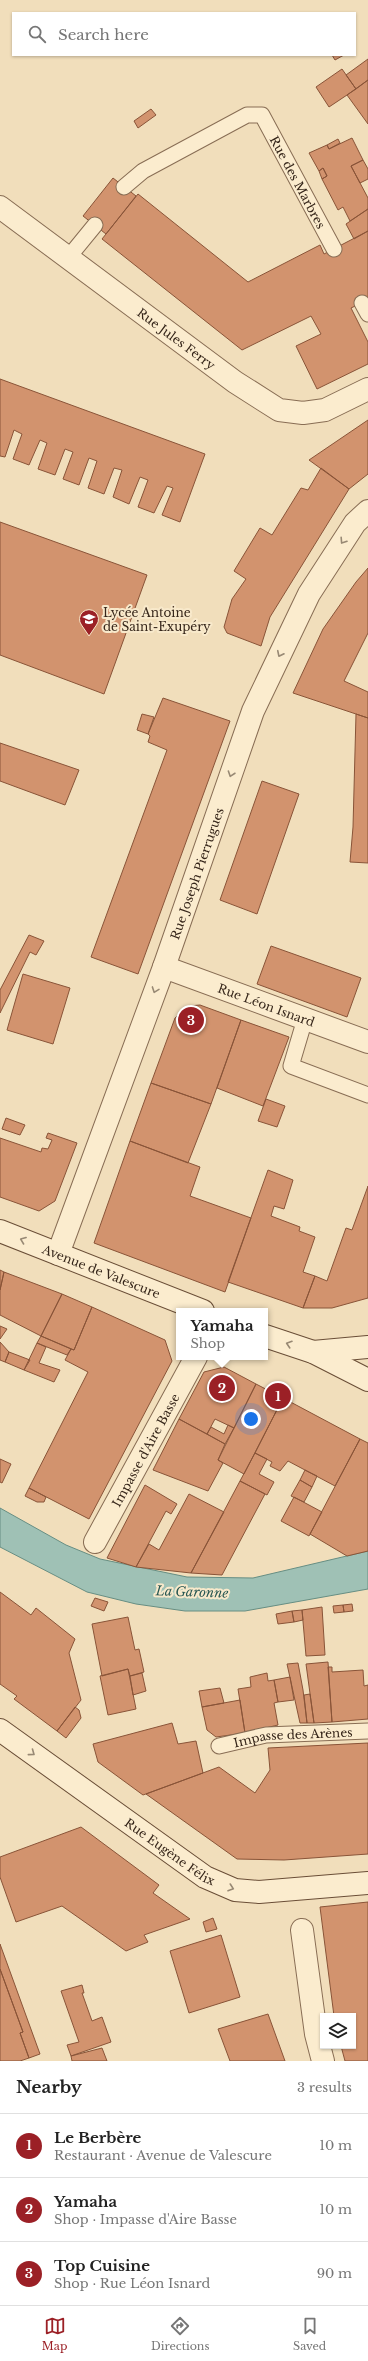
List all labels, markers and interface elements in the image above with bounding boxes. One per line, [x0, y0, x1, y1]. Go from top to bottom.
search box [12, 12, 356, 56]
icon: search [26, 23, 48, 45]
text: Search here [58, 25, 149, 44]
street label: Rue des Marbres [267, 133, 329, 231]
street label: Rue Jules Ferry [134, 304, 219, 373]
one-way arrow [341, 537, 348, 544]
place label: Lycée Antoine de Saint-Exupéry [103, 605, 211, 634]
school or university icon: Lycée Antoine de Saint-Exupéry [78, 608, 100, 636]
one-way arrow [277, 650, 285, 658]
one-way arrow [227, 771, 236, 778]
street label: Rue Joseph Pierrugues [167, 805, 226, 941]
street label: Rue Léon Isnard [216, 980, 317, 1029]
one-way arrow [152, 986, 160, 993]
pin: 3 [178, 1005, 204, 1035]
one-way arrow [20, 1237, 27, 1245]
street label: Avenue de Valescure [39, 1241, 163, 1301]
popup [176, 1308, 268, 1360]
text: Yamaha [190, 1316, 254, 1335]
text: Shop [190, 1335, 225, 1352]
one-way arrow [285, 1340, 292, 1349]
pin: 2 [209, 1373, 235, 1403]
pin: 1 [265, 1381, 291, 1411]
street label: Impasse d'Aire Basse [108, 1391, 182, 1509]
your location [241, 1409, 261, 1429]
water label: La Garonne [154, 1582, 229, 1602]
street label: Impasse des Arènes [232, 1724, 353, 1750]
one-way arrow [27, 1748, 34, 1755]
street label: Rue Eugène Félix [122, 1815, 218, 1888]
one-way arrow [228, 1883, 235, 1892]
map controls [320, 2013, 356, 2049]
button: layers [320, 2013, 356, 2049]
text: Nearby [16, 2077, 82, 2098]
text: 3 results [297, 2079, 352, 2096]
text: Le Berbère [54, 2128, 141, 2147]
text: 1 [26, 2137, 32, 2154]
text: 10 m [319, 2137, 352, 2154]
text: Restaurant · Avenue de Valescure [54, 2147, 272, 2164]
text: Yamaha [54, 2192, 117, 2211]
text: 2 [25, 2201, 33, 2218]
text: 10 m [319, 2201, 352, 2218]
text: Shop · Impasse d'Aire Basse [54, 2211, 237, 2228]
text: Top Cuisine [54, 2256, 150, 2275]
text: 3 [25, 2265, 33, 2282]
text: 90 m [317, 2265, 352, 2282]
text: Shop · Rue Léon Isnard [54, 2275, 210, 2292]
tab: Map [42, 2315, 67, 2353]
tab: Directions [151, 2315, 209, 2353]
tab: Saved [293, 2315, 326, 2353]

